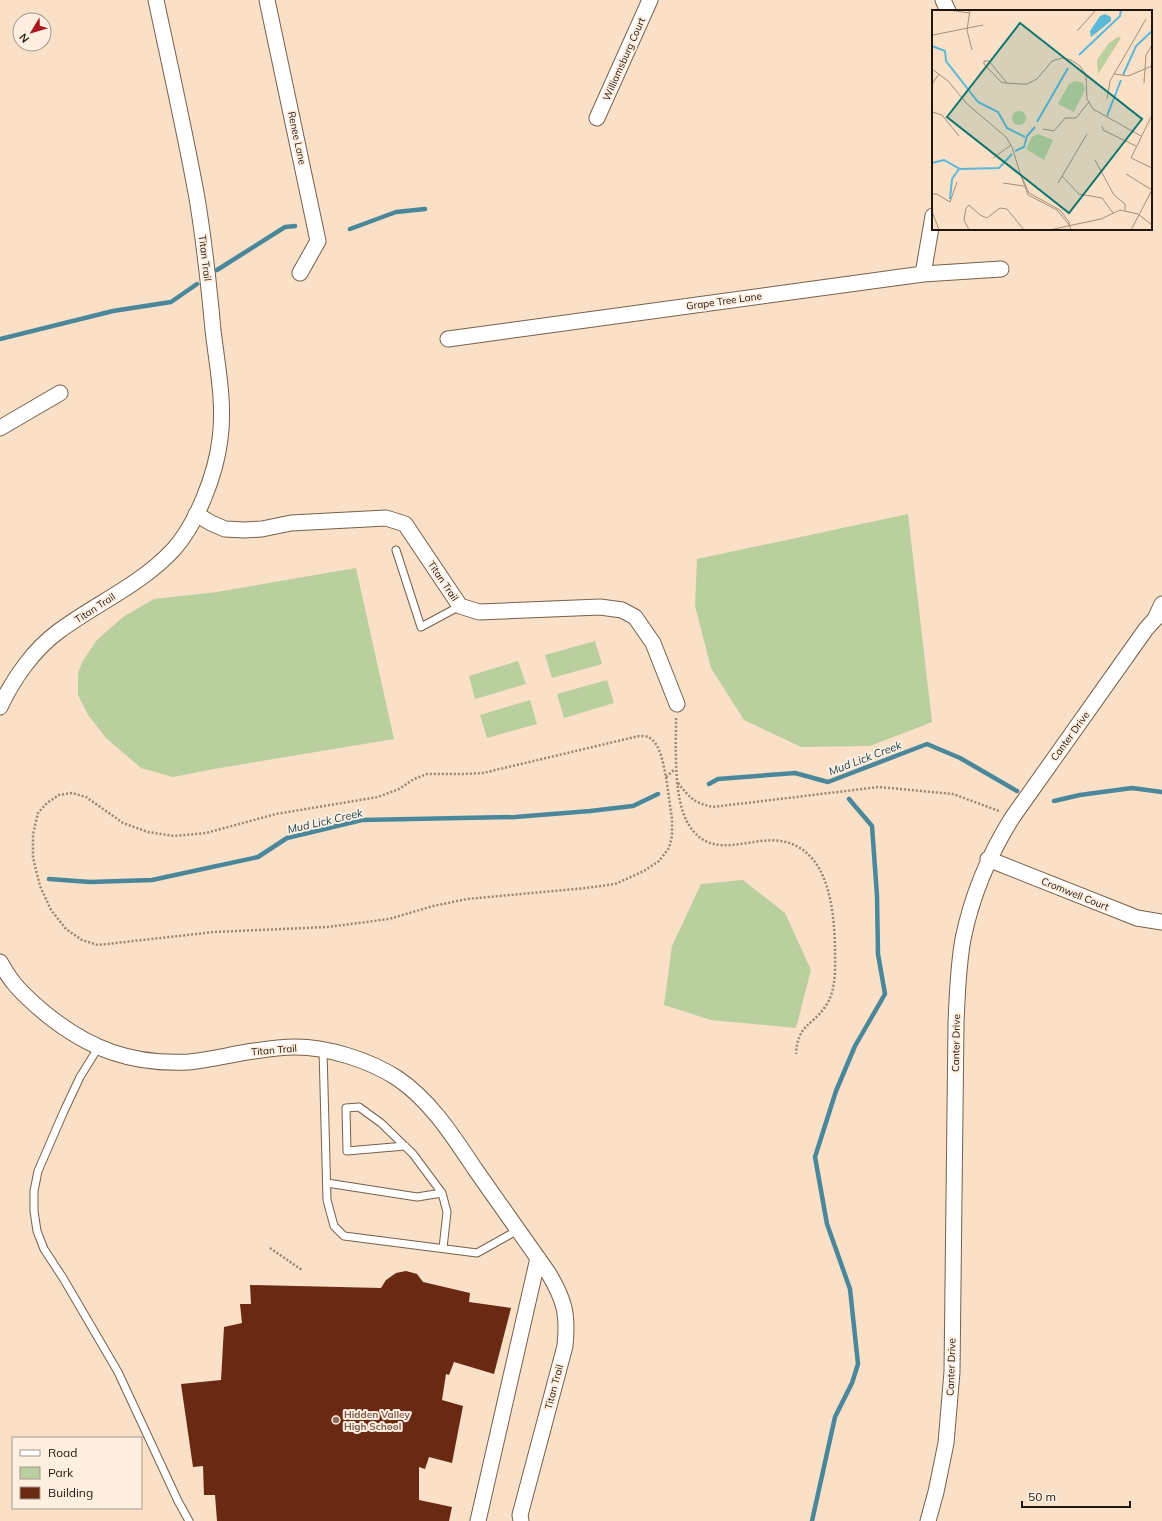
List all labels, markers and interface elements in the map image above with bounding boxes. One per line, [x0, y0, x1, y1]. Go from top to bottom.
inset map [932, 10, 1152, 230]
north arrow [12, 12, 52, 52]
street label: Williamsburg Court [600, 15, 648, 103]
text: N [16, 31, 32, 46]
street label: Renee Lane [285, 110, 309, 166]
street label: Titan Trail [196, 234, 214, 282]
street label: Grape Tree Lane [685, 289, 763, 313]
street label: Titan Trail [425, 558, 461, 604]
street label: Titan Trail [72, 590, 118, 626]
street label: Canter Drive [1048, 709, 1092, 763]
water label: Mud Lick Creek [827, 738, 904, 778]
water label: Mud Lick Creek [286, 805, 364, 836]
street label: Cromwell Court [1039, 875, 1111, 914]
street label: Canter Drive [949, 1014, 963, 1072]
street label: Titan Trail [251, 1042, 297, 1058]
street label: Canter Drive [943, 1338, 959, 1396]
street label: Titan Trail [542, 1363, 566, 1411]
place label: Hidden Valley High School [344, 1408, 410, 1433]
marker: Hidden Valley High School [331, 1415, 341, 1425]
legend [12, 1437, 142, 1509]
text: Road [48, 1445, 77, 1460]
text: Park [48, 1465, 74, 1480]
scale bar [1022, 1483, 1130, 1509]
text: Building [48, 1485, 93, 1500]
text: 50 m [1028, 1489, 1056, 1504]

